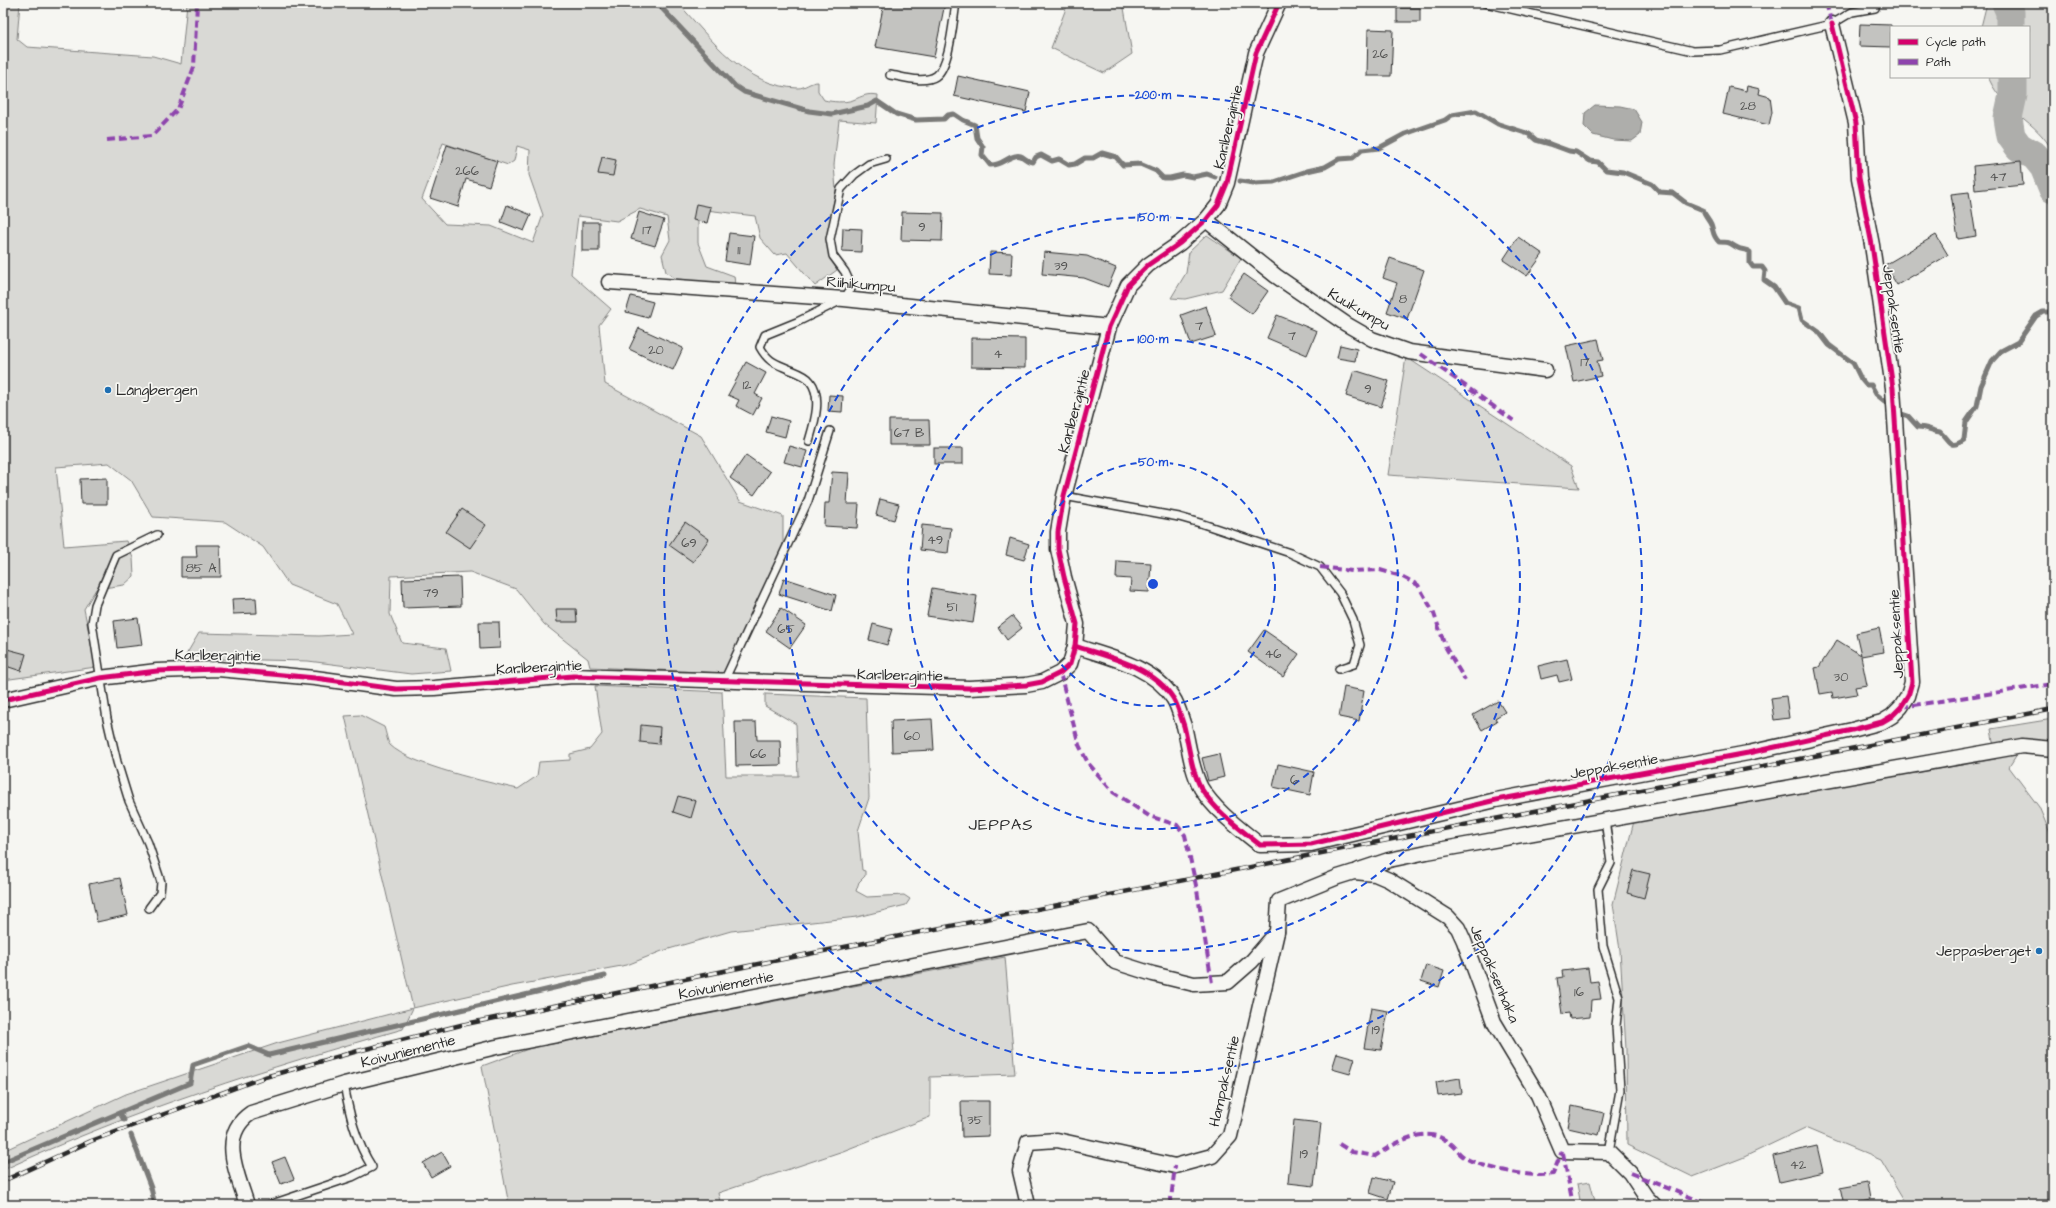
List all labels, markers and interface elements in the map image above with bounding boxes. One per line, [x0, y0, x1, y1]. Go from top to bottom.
legend [1890, 26, 2030, 78]
text: Cycle path [1926, 34, 1985, 52]
house number: 26 [1372, 45, 1388, 63]
text: Path [1926, 54, 1951, 71]
street label: Karlbergintie [1209, 83, 1249, 172]
text: 200 m [1134, 87, 1172, 104]
house number: 28 [1740, 97, 1757, 115]
house number: 266 [455, 162, 479, 180]
house number: 47 [1990, 168, 2006, 186]
text: 150 m [1137, 209, 1170, 226]
house number: 9 [918, 218, 926, 236]
house number: 17 [642, 221, 652, 239]
house number: 11 [737, 241, 741, 259]
house number: 39 [1054, 257, 1068, 275]
street label: Jeppaksentie [1877, 263, 1910, 355]
street label: Riihikumpu [825, 271, 897, 298]
street label: Kuukumpu [1324, 283, 1394, 336]
house number: 8 [1399, 290, 1408, 308]
house number: 7 [1195, 317, 1203, 335]
house number: 7 [1288, 327, 1296, 345]
text: 100 m [1138, 331, 1169, 348]
house number: 20 [648, 341, 664, 359]
house number: 4 [994, 345, 1003, 363]
house number: 17 [1580, 353, 1590, 371]
street label: Karlbergintie [1053, 367, 1097, 456]
house number: 12 [742, 376, 752, 394]
place label: Långbergen [116, 380, 198, 402]
house number: 9 [1364, 380, 1372, 398]
marker: Långbergen [103, 385, 113, 395]
house number: 67 B [894, 424, 924, 442]
text: 50 m [1138, 454, 1169, 471]
house number: 49 [927, 531, 943, 549]
house number: 69 [681, 534, 697, 552]
house number: 85 A [185, 559, 217, 577]
centre of rings [1146, 577, 1160, 591]
house number: 79 [423, 584, 439, 602]
street label: Jeppaksentie [1884, 589, 1909, 679]
house number: 51 [947, 598, 958, 616]
house number: 65 [777, 620, 795, 638]
street label: Karlbergintie [175, 644, 261, 668]
house number: 46 [1265, 645, 1282, 663]
street label: Karlbergintie [495, 655, 583, 681]
street label: Karlbergintie [857, 664, 943, 688]
house number: 30 [1834, 668, 1848, 686]
house number: 60 [904, 727, 920, 745]
house number: 66 [750, 745, 766, 763]
street label: Jeppaksentie [1568, 748, 1660, 785]
house number: 6 [1290, 771, 1298, 789]
district label: JEPPAS [969, 814, 1033, 836]
street label: Jeppaksenhaka [1464, 922, 1525, 1027]
place label: Jeppasberget [1936, 941, 2031, 963]
marker: Jeppasberget [2034, 946, 2044, 956]
street label: Koivuniementie [677, 966, 776, 1005]
house number: 16 [1574, 983, 1584, 1001]
house number: 19 [1371, 1021, 1381, 1039]
street label: Koivuniementie [359, 1030, 458, 1073]
street label: Hampaksentie [1204, 1033, 1245, 1129]
house number: 35 [967, 1111, 983, 1129]
house number: 19 [1299, 1145, 1309, 1163]
house number: 42 [1790, 1156, 1807, 1174]

